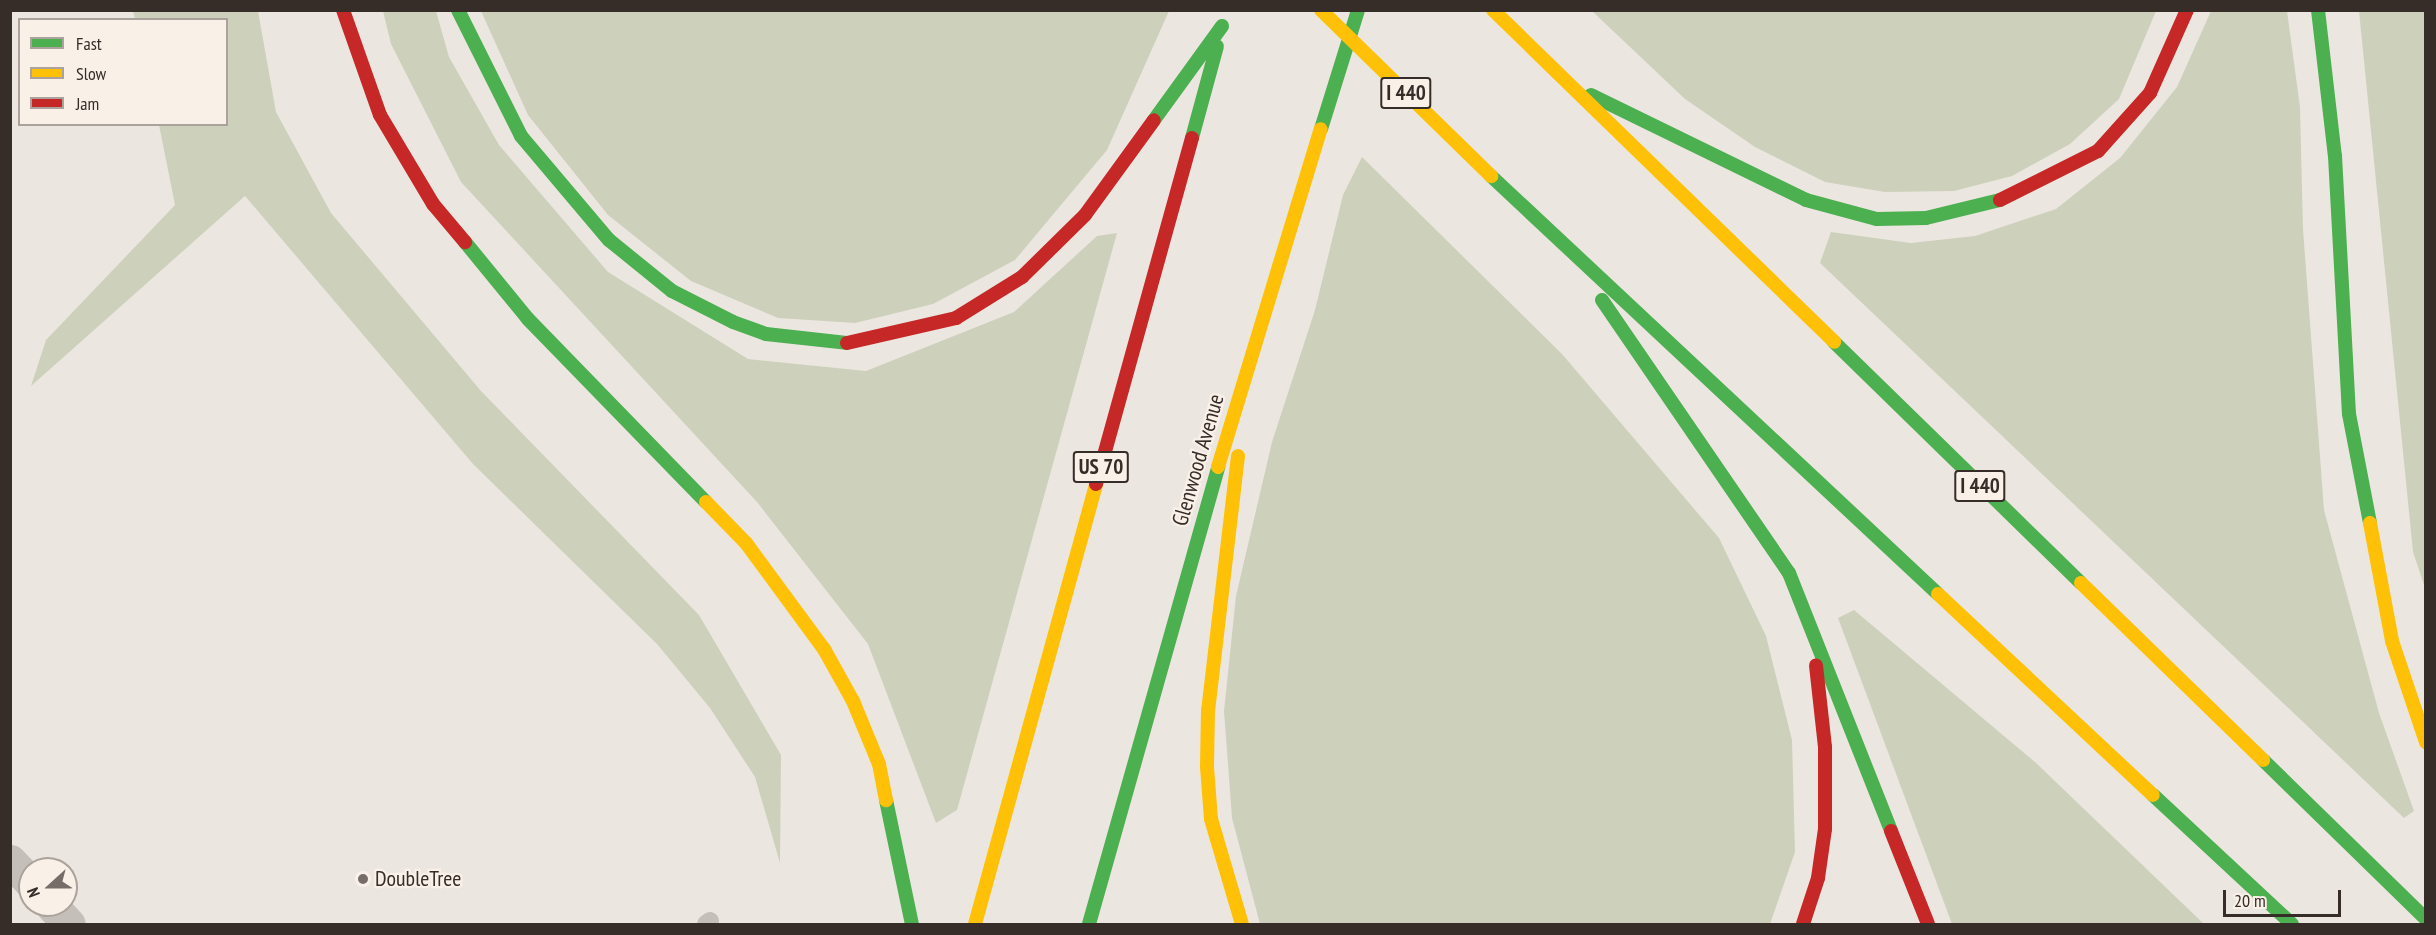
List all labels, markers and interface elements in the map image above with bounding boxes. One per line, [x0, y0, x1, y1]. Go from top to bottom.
legend [18, 18, 228, 126]
text: Fast [76, 32, 102, 55]
text: Slow [76, 62, 106, 85]
road number: I 440 [1379, 75, 1433, 111]
text: Jam [76, 92, 99, 115]
street label: Glenwood Avenue [1167, 391, 1229, 529]
road number: US 70 [1072, 449, 1130, 485]
road number: I 440 [1953, 468, 2007, 504]
north arrow [18, 857, 78, 917]
place label: DoubleTree [375, 866, 461, 892]
marker: DoubleTree [356, 872, 370, 886]
scale bar [2226, 878, 2344, 916]
text: N [22, 885, 44, 900]
text: 20 m [2234, 889, 2266, 912]

